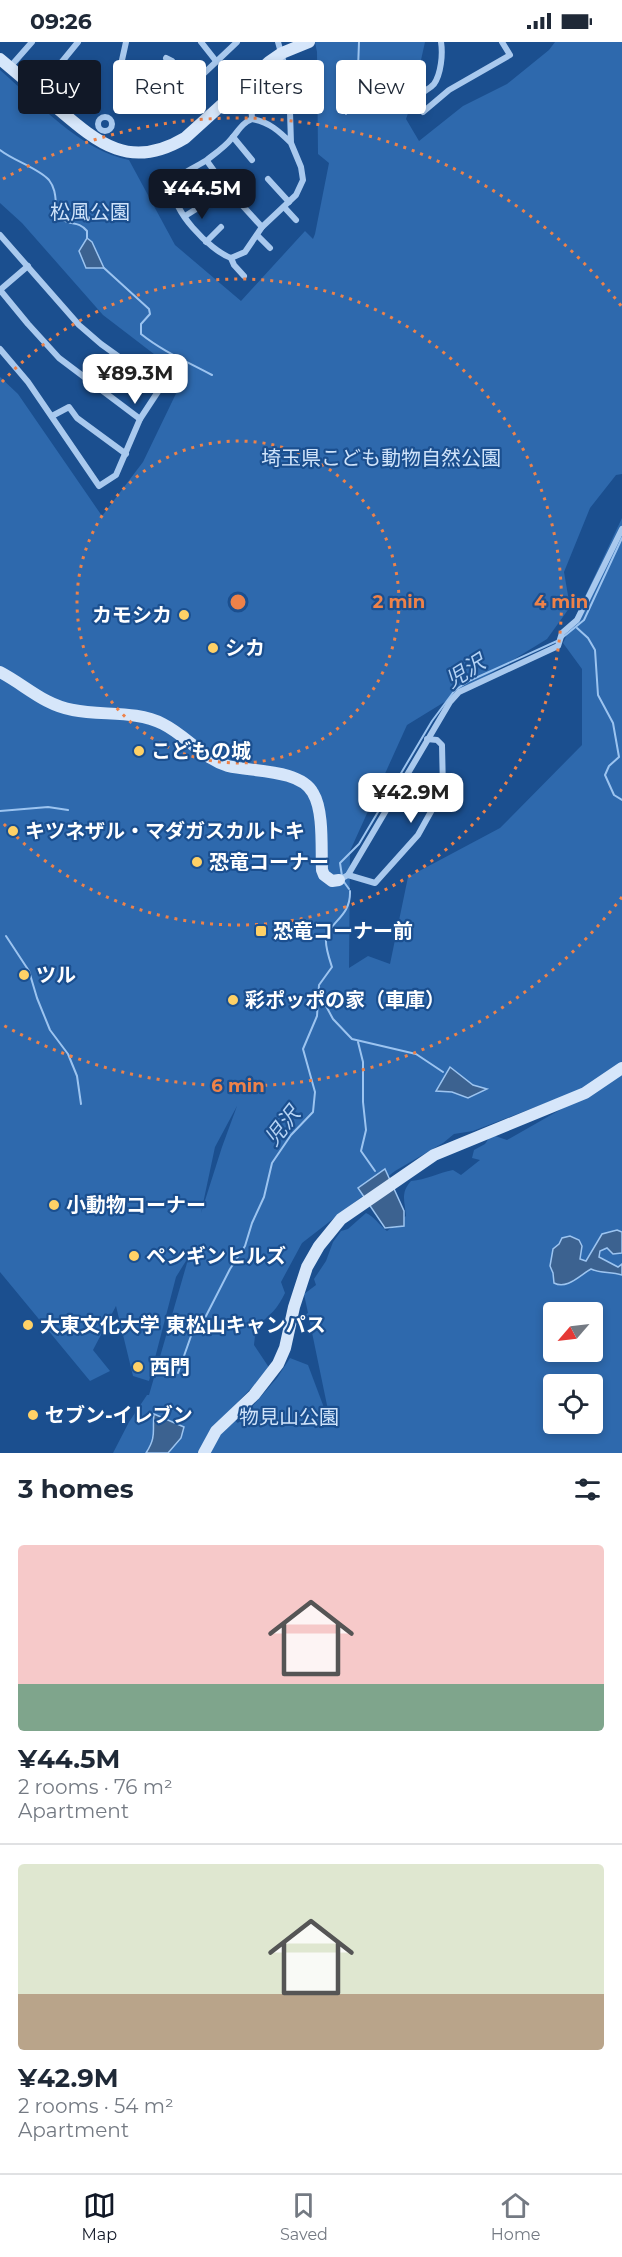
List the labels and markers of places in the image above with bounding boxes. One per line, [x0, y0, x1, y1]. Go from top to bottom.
pin: ¥44.5M [153, 169, 251, 220]
pin: ¥89.3M [86, 354, 184, 405]
centre of rings [228, 592, 248, 612]
place label: カモシカ [92, 603, 172, 627]
marker: カモシカ [177, 608, 191, 622]
place label: シカ [225, 636, 265, 660]
marker: シカ [206, 641, 220, 655]
place label: こどもの城 [151, 739, 251, 763]
marker: こどもの城 [132, 744, 146, 758]
pin: ¥42.9M [362, 773, 460, 824]
place label: キツネザル・マダガスカルトキ [25, 819, 305, 843]
marker: キツネザル・マダガスカルトキ [6, 824, 20, 838]
place label: 恐竜コーナー [209, 850, 329, 874]
marker: 恐竜コーナー [190, 855, 204, 869]
place label: 恐竜コーナー前 [273, 919, 413, 943]
marker: 恐竜コーナー前 [254, 924, 268, 938]
place label: ツル [36, 963, 76, 987]
marker: ツル [17, 968, 31, 982]
place label: 彩ポッポの家（車庫） [245, 988, 445, 1012]
marker: 彩ポッポの家（車庫） [226, 993, 240, 1007]
place label: 小動物コーナー [66, 1193, 206, 1217]
marker: 小動物コーナー [47, 1198, 61, 1212]
place label: ペンギンヒルズ [146, 1244, 286, 1268]
marker: ペンギンヒルズ [127, 1249, 141, 1263]
place label: 大東文化大学 東松山キャンパス [40, 1313, 326, 1337]
marker: 大東文化大学 東松山キャンパス [21, 1318, 35, 1332]
place label: 西門 [150, 1355, 190, 1379]
marker: 西門 [131, 1360, 145, 1374]
place label: セブン-イレブン [45, 1403, 193, 1427]
marker: セブン-イレブン [26, 1408, 40, 1422]

